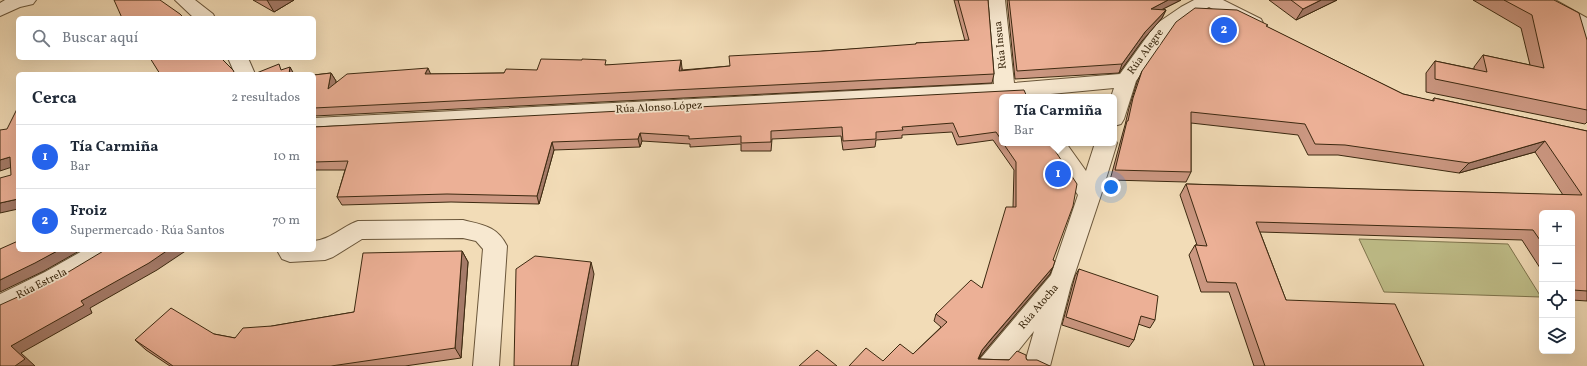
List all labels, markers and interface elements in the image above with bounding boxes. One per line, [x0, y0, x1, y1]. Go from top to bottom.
pin: 2 [1211, 15, 1237, 45]
search box [16, 16, 316, 60]
street label: Rúa Insua [991, 20, 1011, 70]
street label: Rúa Alegre [1124, 26, 1168, 78]
icon: search [30, 27, 52, 49]
text: Buscar aquí [62, 28, 138, 49]
text: Cerca [32, 87, 77, 110]
text: 2 resultados [231, 89, 300, 107]
popup [999, 94, 1117, 146]
street label: Rúa Alonso López [615, 98, 703, 118]
text: Tía Carmiña [1014, 101, 1102, 122]
text: Bar [1014, 122, 1034, 140]
text: Tía Carmiña [70, 137, 159, 158]
text: 1 [42, 148, 48, 166]
text: 10 m [273, 148, 300, 166]
text: Bar [70, 158, 90, 176]
pin: 1 [1045, 159, 1071, 189]
your location [1101, 177, 1121, 197]
text: Froiz [70, 201, 107, 222]
map controls [1539, 210, 1575, 354]
button: + [1539, 210, 1575, 246]
text: 2 [42, 212, 48, 230]
text: 70 m [272, 212, 300, 230]
text: Supermercado · Rúa Santos [70, 222, 225, 240]
button: − [1539, 246, 1575, 282]
street label: Rúa Estrela [14, 265, 70, 303]
street label: Rúa Atocha [1015, 281, 1063, 333]
button: locate [1539, 282, 1575, 318]
button: layers [1539, 318, 1575, 354]

